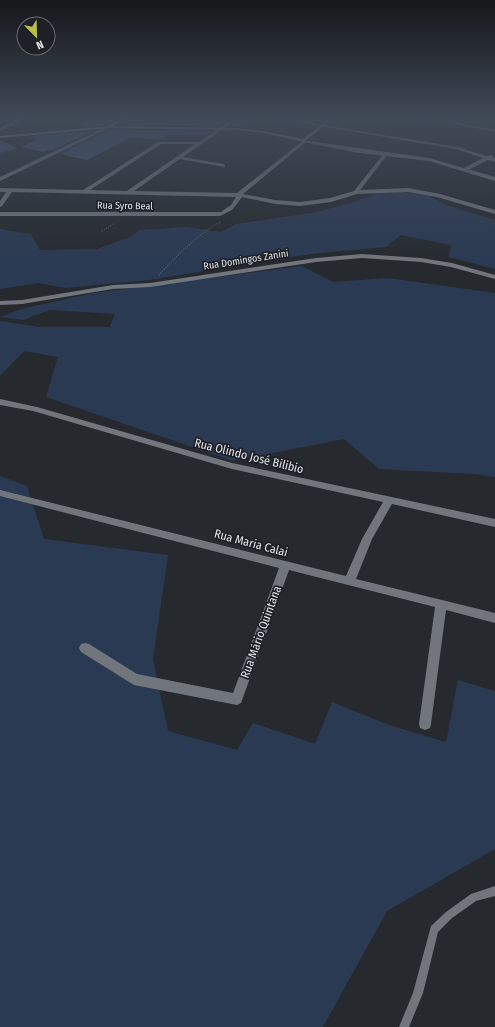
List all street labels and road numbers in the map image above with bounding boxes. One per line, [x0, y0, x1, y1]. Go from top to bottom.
street label: Rua Syro Beal [97, 200, 153, 212]
street label: Rua Domingos Zanini [203, 247, 289, 273]
street label: Rua Olindo José Bilibio [193, 436, 305, 476]
street label: Rua Maria Calai [213, 526, 289, 560]
street label: Rua Mário Quintana [238, 584, 284, 680]

